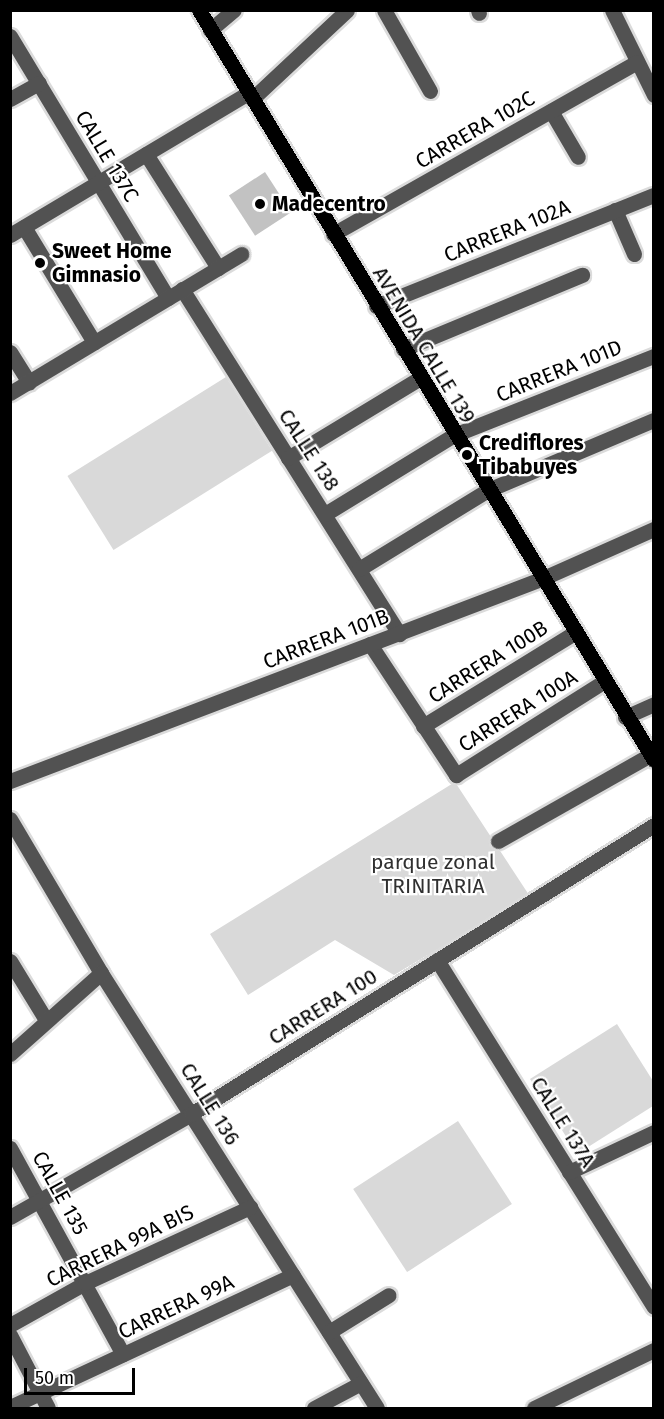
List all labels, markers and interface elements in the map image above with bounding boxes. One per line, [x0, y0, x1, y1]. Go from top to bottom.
street label: CARRERA 102C [411, 86, 539, 174]
street label: CALLE 137C [70, 106, 144, 206]
place label: Madecentro [272, 191, 386, 217]
street label: CARRERA 102A [440, 194, 574, 268]
marker: Madecentro [253, 197, 267, 211]
place label: Sweet Home Gimnasio [52, 238, 172, 288]
marker: Sweet Home Gimnasio [33, 256, 47, 270]
street label: AVENIDA CALLE 139 [367, 262, 481, 428]
street label: CARRERA 101D [492, 334, 626, 408]
street label: CALLE 138 [273, 404, 345, 496]
place label: Crediflores Tibabuyes [479, 430, 584, 480]
marker: Crediflores Tibabuyes [460, 448, 474, 462]
street label: CARRERA 101B [259, 603, 393, 675]
street label: CARRERA 100B [424, 615, 552, 709]
street label: CARRERA 100A [454, 664, 582, 758]
park label: parque zonal TRINITARIA [371, 849, 495, 899]
street label: CARRERA 100 [264, 964, 382, 1050]
street label: CALLE 136 [175, 1058, 245, 1150]
street label: CALLE 137A [525, 1072, 601, 1172]
street label: CALLE 135 [27, 1147, 93, 1239]
street label: CARRERA 99A BIS [42, 1199, 198, 1293]
street label: CARRERA 99A [114, 1269, 238, 1345]
scale bar [27, 1356, 138, 1394]
text: 50 m [35, 1367, 74, 1389]

